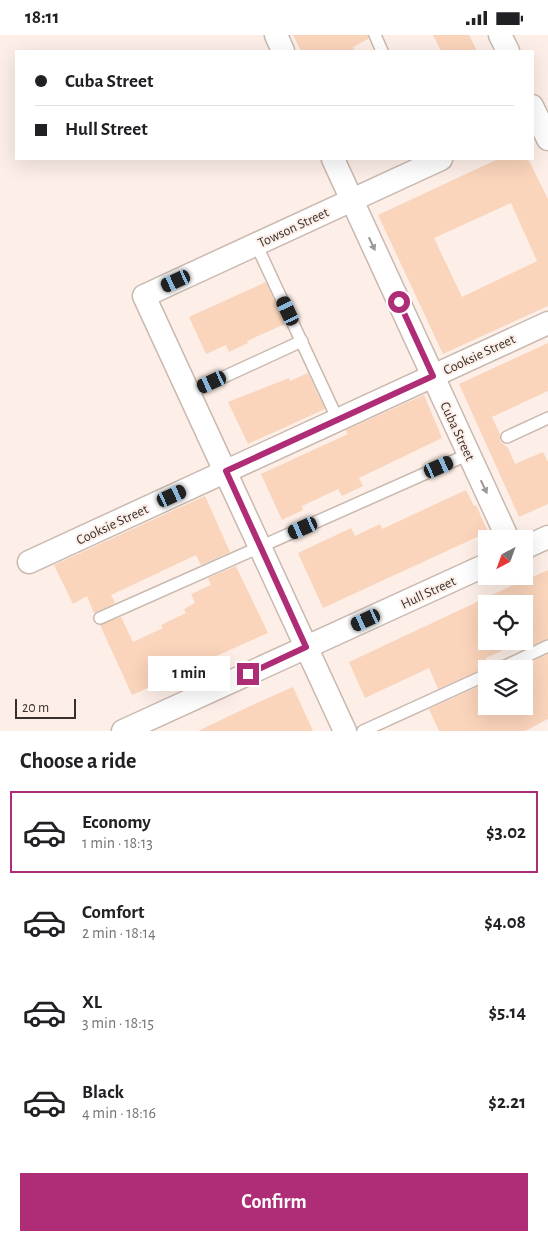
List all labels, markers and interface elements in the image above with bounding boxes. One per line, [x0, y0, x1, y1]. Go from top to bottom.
text: 18:11 [25, 8, 59, 27]
text: Cuba Street [65, 72, 153, 91]
text: Hull Street [65, 120, 148, 139]
street label: Towson Street [256, 205, 332, 250]
one-way arrow [368, 237, 376, 251]
car [159, 268, 192, 294]
route start [388, 291, 410, 313]
car [274, 294, 301, 328]
street label: Cooksie Street [441, 332, 518, 378]
car [195, 369, 228, 395]
street label: Cuba Street [437, 400, 477, 463]
car [422, 454, 455, 480]
one-way arrow [481, 480, 489, 494]
car [155, 483, 188, 509]
street label: Cooksie Street [74, 502, 151, 548]
car [286, 515, 319, 541]
north arrow [478, 530, 532, 585]
map controls [478, 530, 533, 715]
street label: Hull Street [399, 574, 458, 612]
button: locate [478, 595, 533, 650]
car [349, 607, 382, 633]
callout: 1 min [148, 657, 230, 691]
button: layers [478, 660, 533, 715]
route end [237, 663, 259, 685]
text: 1 min [172, 665, 206, 681]
scale bar [15, 696, 76, 719]
text: 20 m [22, 701, 49, 715]
text: Choose a ride [20, 750, 136, 772]
icon: car [22, 810, 67, 855]
text: Economy [82, 813, 151, 832]
text: $3.02 [486, 823, 526, 842]
text: 1 min · 18:13 [82, 835, 153, 851]
icon: car [22, 900, 67, 945]
text: Comfort [82, 903, 144, 922]
text: $4.08 [484, 913, 526, 932]
text: 2 min · 18:14 [82, 925, 156, 941]
icon: car [22, 990, 67, 1035]
text: XL [82, 993, 102, 1012]
text: $5.14 [488, 1003, 526, 1022]
text: 3 min · 18:15 [82, 1015, 154, 1031]
icon: car [22, 1080, 67, 1125]
text: Black [82, 1083, 124, 1102]
text: $2.21 [488, 1093, 526, 1112]
text: 4 min · 18:16 [82, 1105, 156, 1121]
button: Confirm [20, 1173, 528, 1231]

